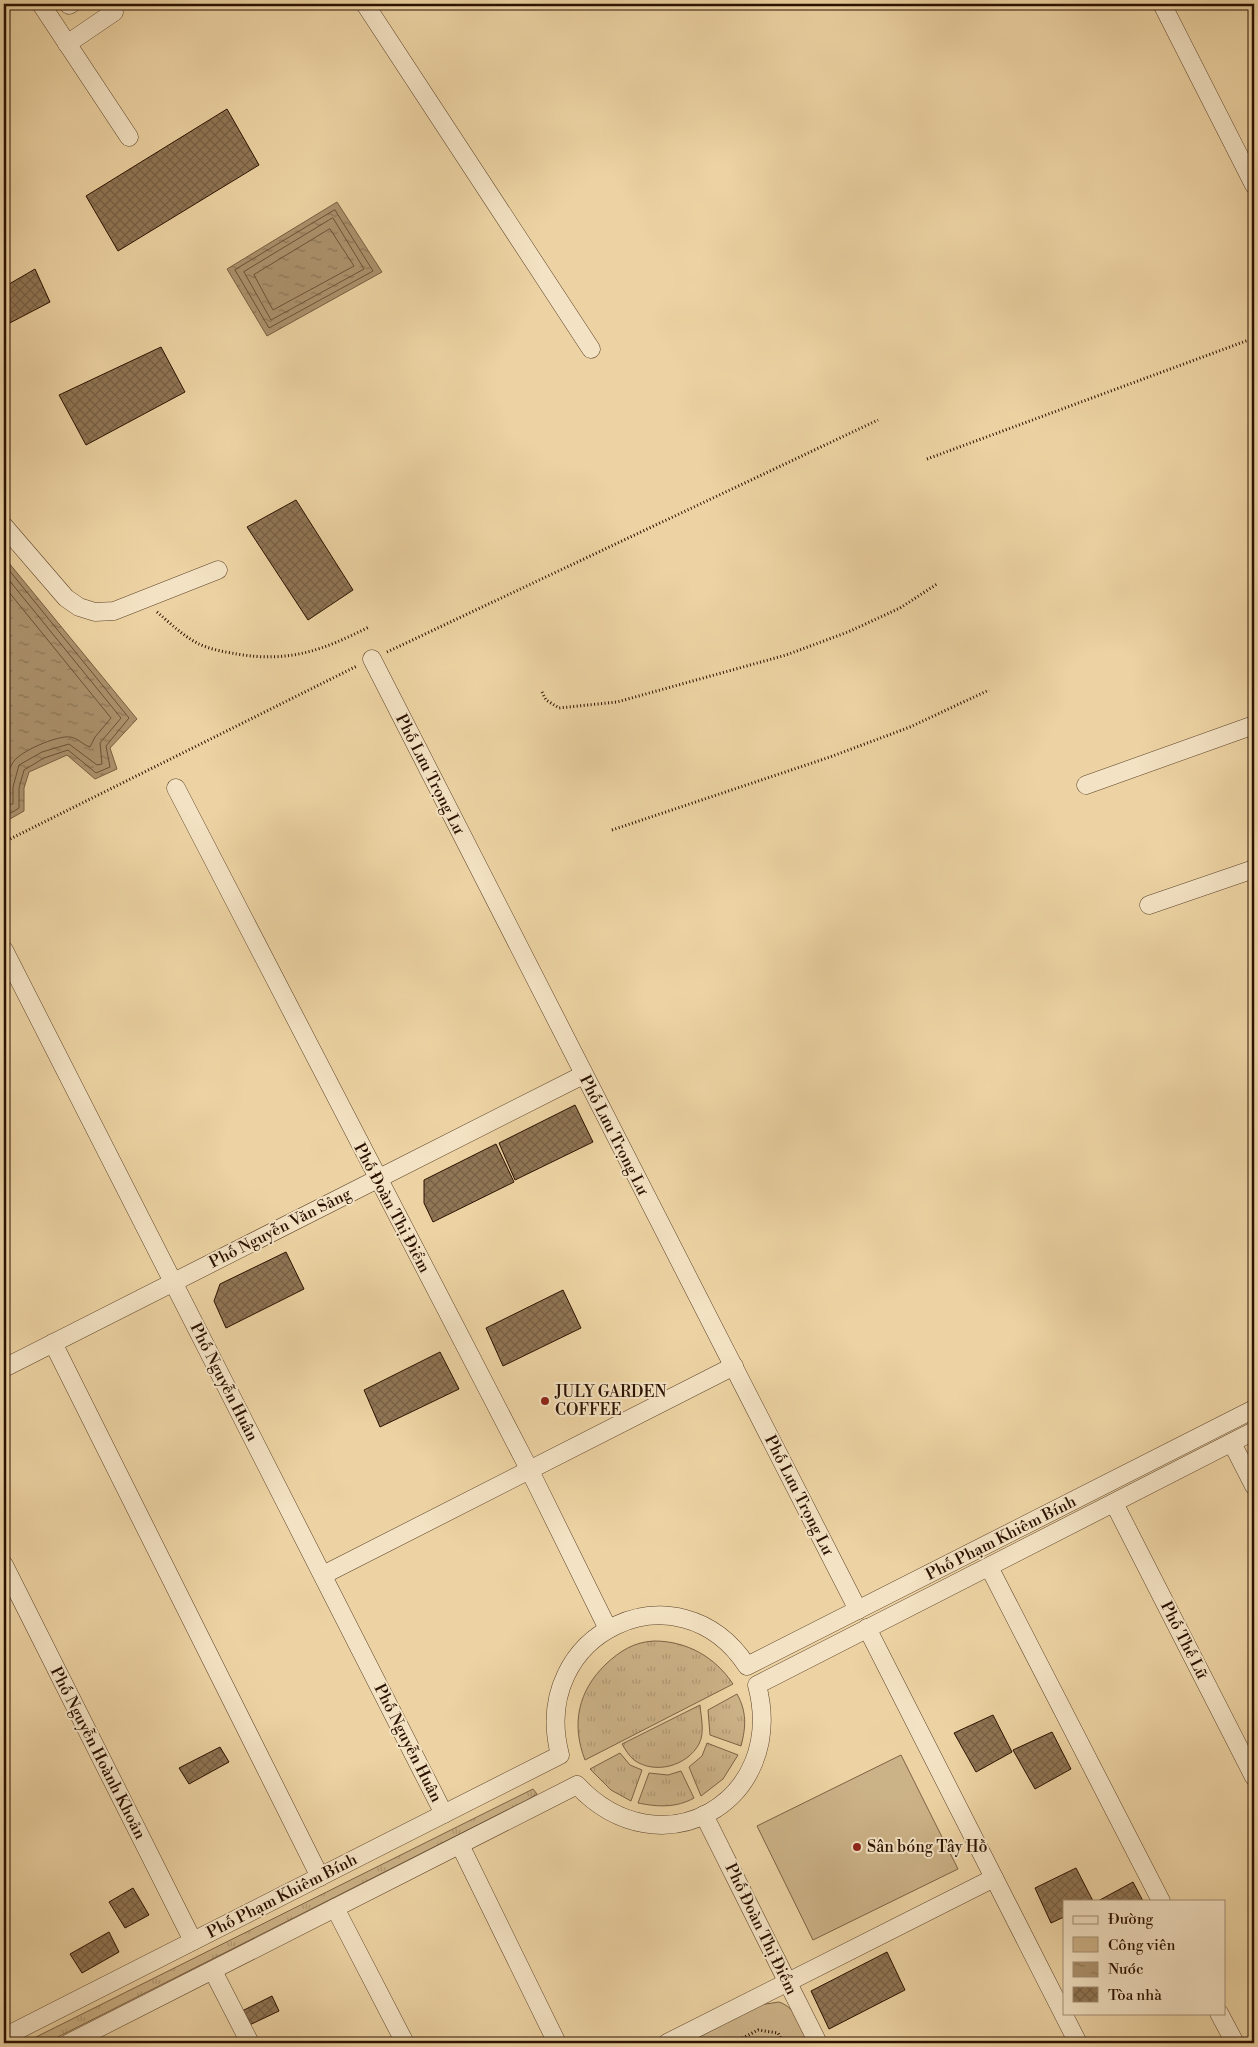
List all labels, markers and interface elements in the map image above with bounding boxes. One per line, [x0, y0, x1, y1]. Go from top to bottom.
street label: Phố Lưu Trọng Lư [391, 711, 469, 838]
street label: Phố Lưu Trọng Lư [575, 1072, 653, 1199]
street label: Phố Đoàn Thị Điểm [349, 1140, 435, 1276]
street label: Phố Nguyễn Văn Sảng [206, 1183, 355, 1272]
street label: Phố Nguyễn Huân [186, 1320, 263, 1445]
place label: JULY GARDEN COFFEE [554, 1382, 666, 1420]
marker: JULY GARDEN COFFEE [539, 1395, 551, 1407]
street label: Phố Lưu Trọng Lư [760, 1432, 838, 1559]
street label: Phố Phạm Khiêm Bính [922, 1491, 1080, 1585]
street label: Phố Thế Lữ [1156, 1598, 1212, 1683]
street label: Phố Nguyễn Hoành Khoản [46, 1664, 150, 1843]
street label: Phố Nguyễn Huân [370, 1681, 447, 1806]
place label: Sân bóng Tây Hồ [867, 1837, 988, 1857]
marker: Sân bóng Tây Hồ [851, 1841, 863, 1853]
street label: Phố Phạm Khiêm Bính [203, 1849, 361, 1943]
street label: Phố Đoàn Thị Điểm [720, 1860, 802, 1998]
legend [1063, 1900, 1226, 2014]
text: Đường [1108, 1910, 1154, 1929]
text: Công viên [1108, 1936, 1176, 1955]
text: Nước [1108, 1960, 1144, 1979]
text: Tòa nhà [1108, 1986, 1162, 2005]

